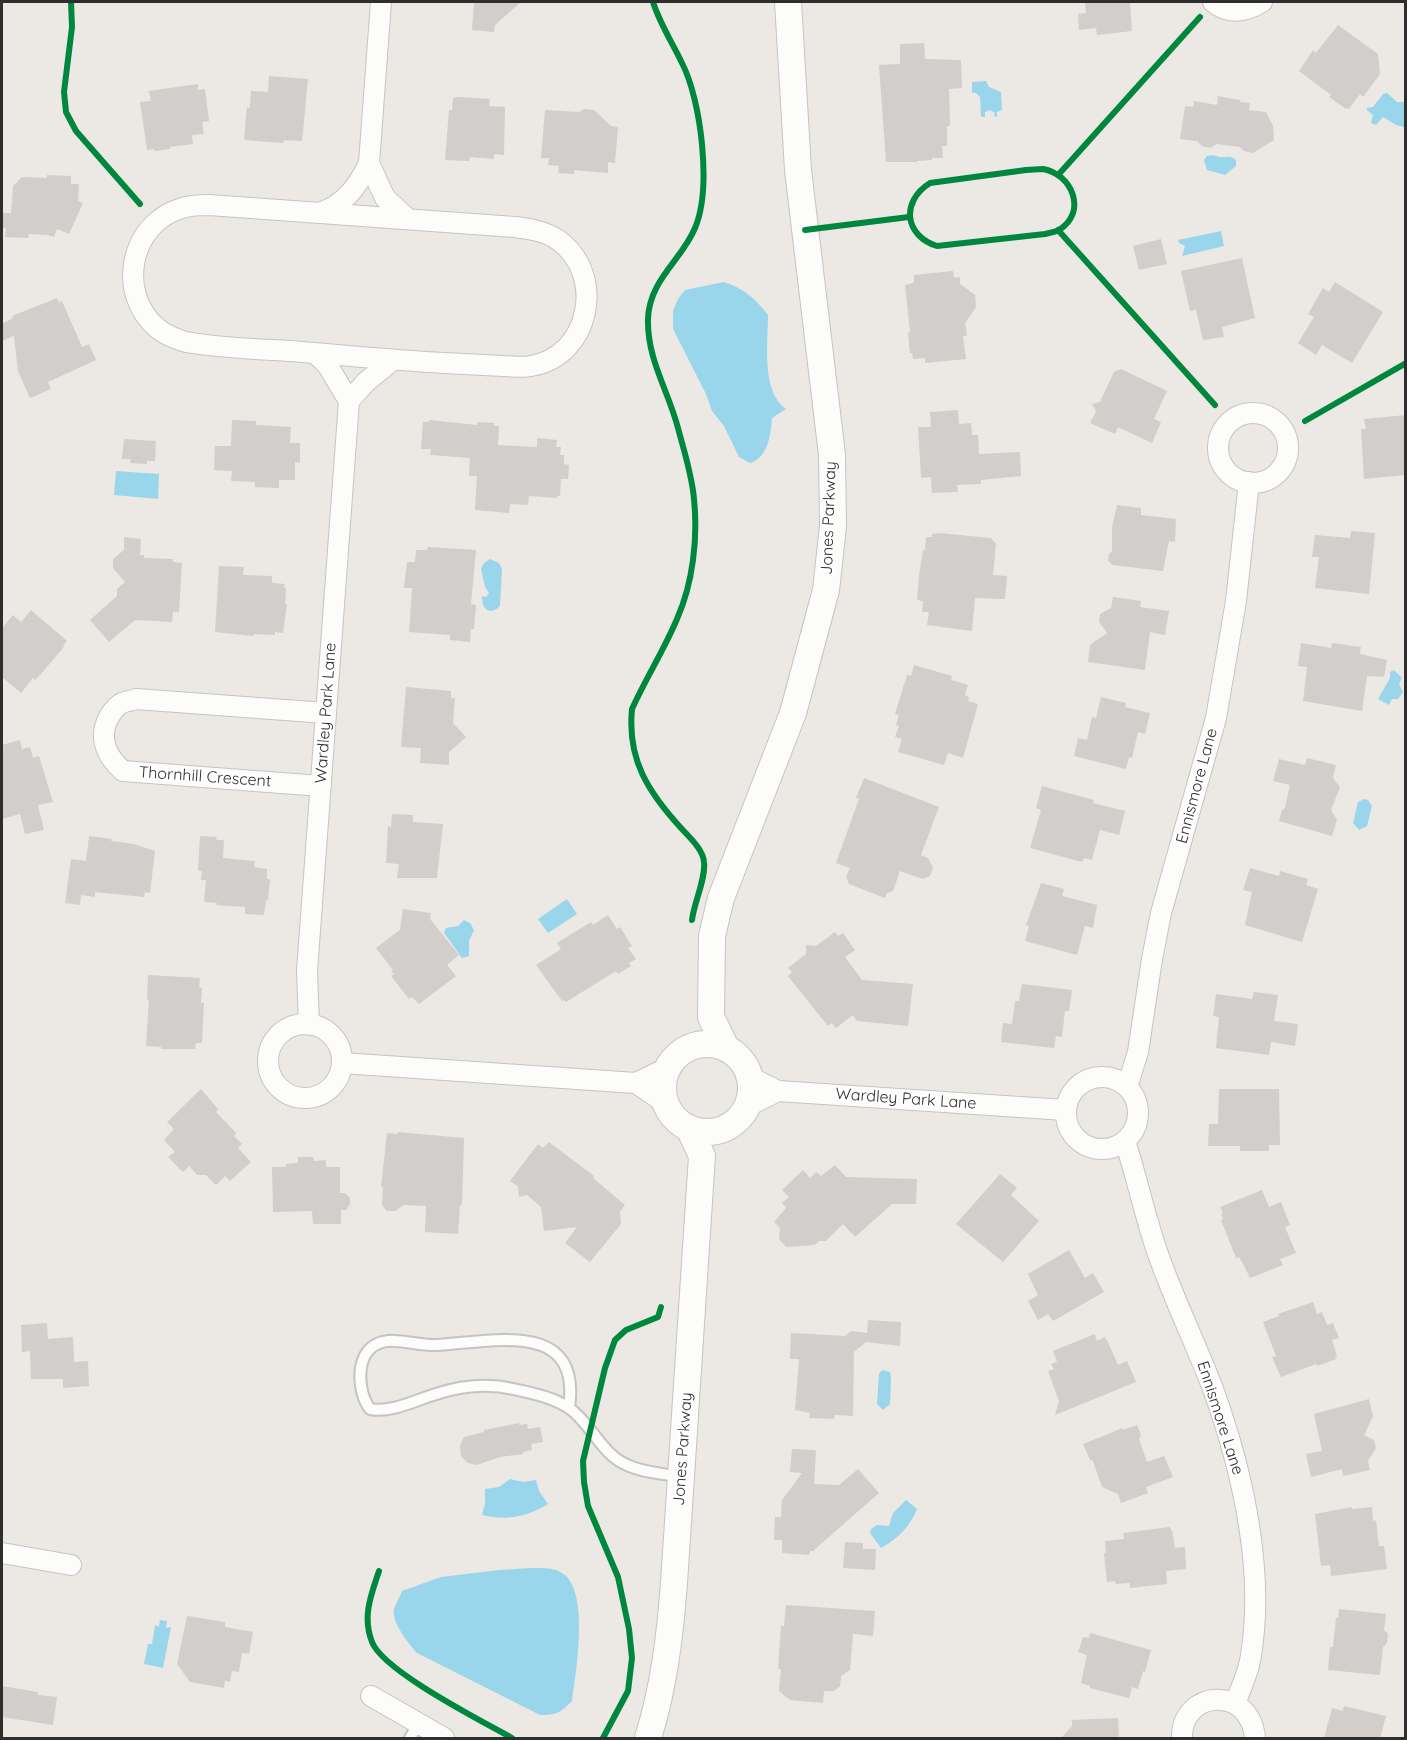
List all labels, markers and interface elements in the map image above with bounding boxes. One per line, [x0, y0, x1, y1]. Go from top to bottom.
street label: Jones Parkway [817, 461, 841, 575]
street label: Wardley Park Lane [311, 642, 341, 784]
street label: Ennismore Lane [1172, 726, 1222, 846]
street label: Thornhill Crescent [138, 763, 272, 791]
street label: Wardley Park Lane [835, 1084, 977, 1114]
street label: Ennismore Lane [1193, 1359, 1247, 1477]
street label: Jones Parkway [669, 1392, 697, 1506]

